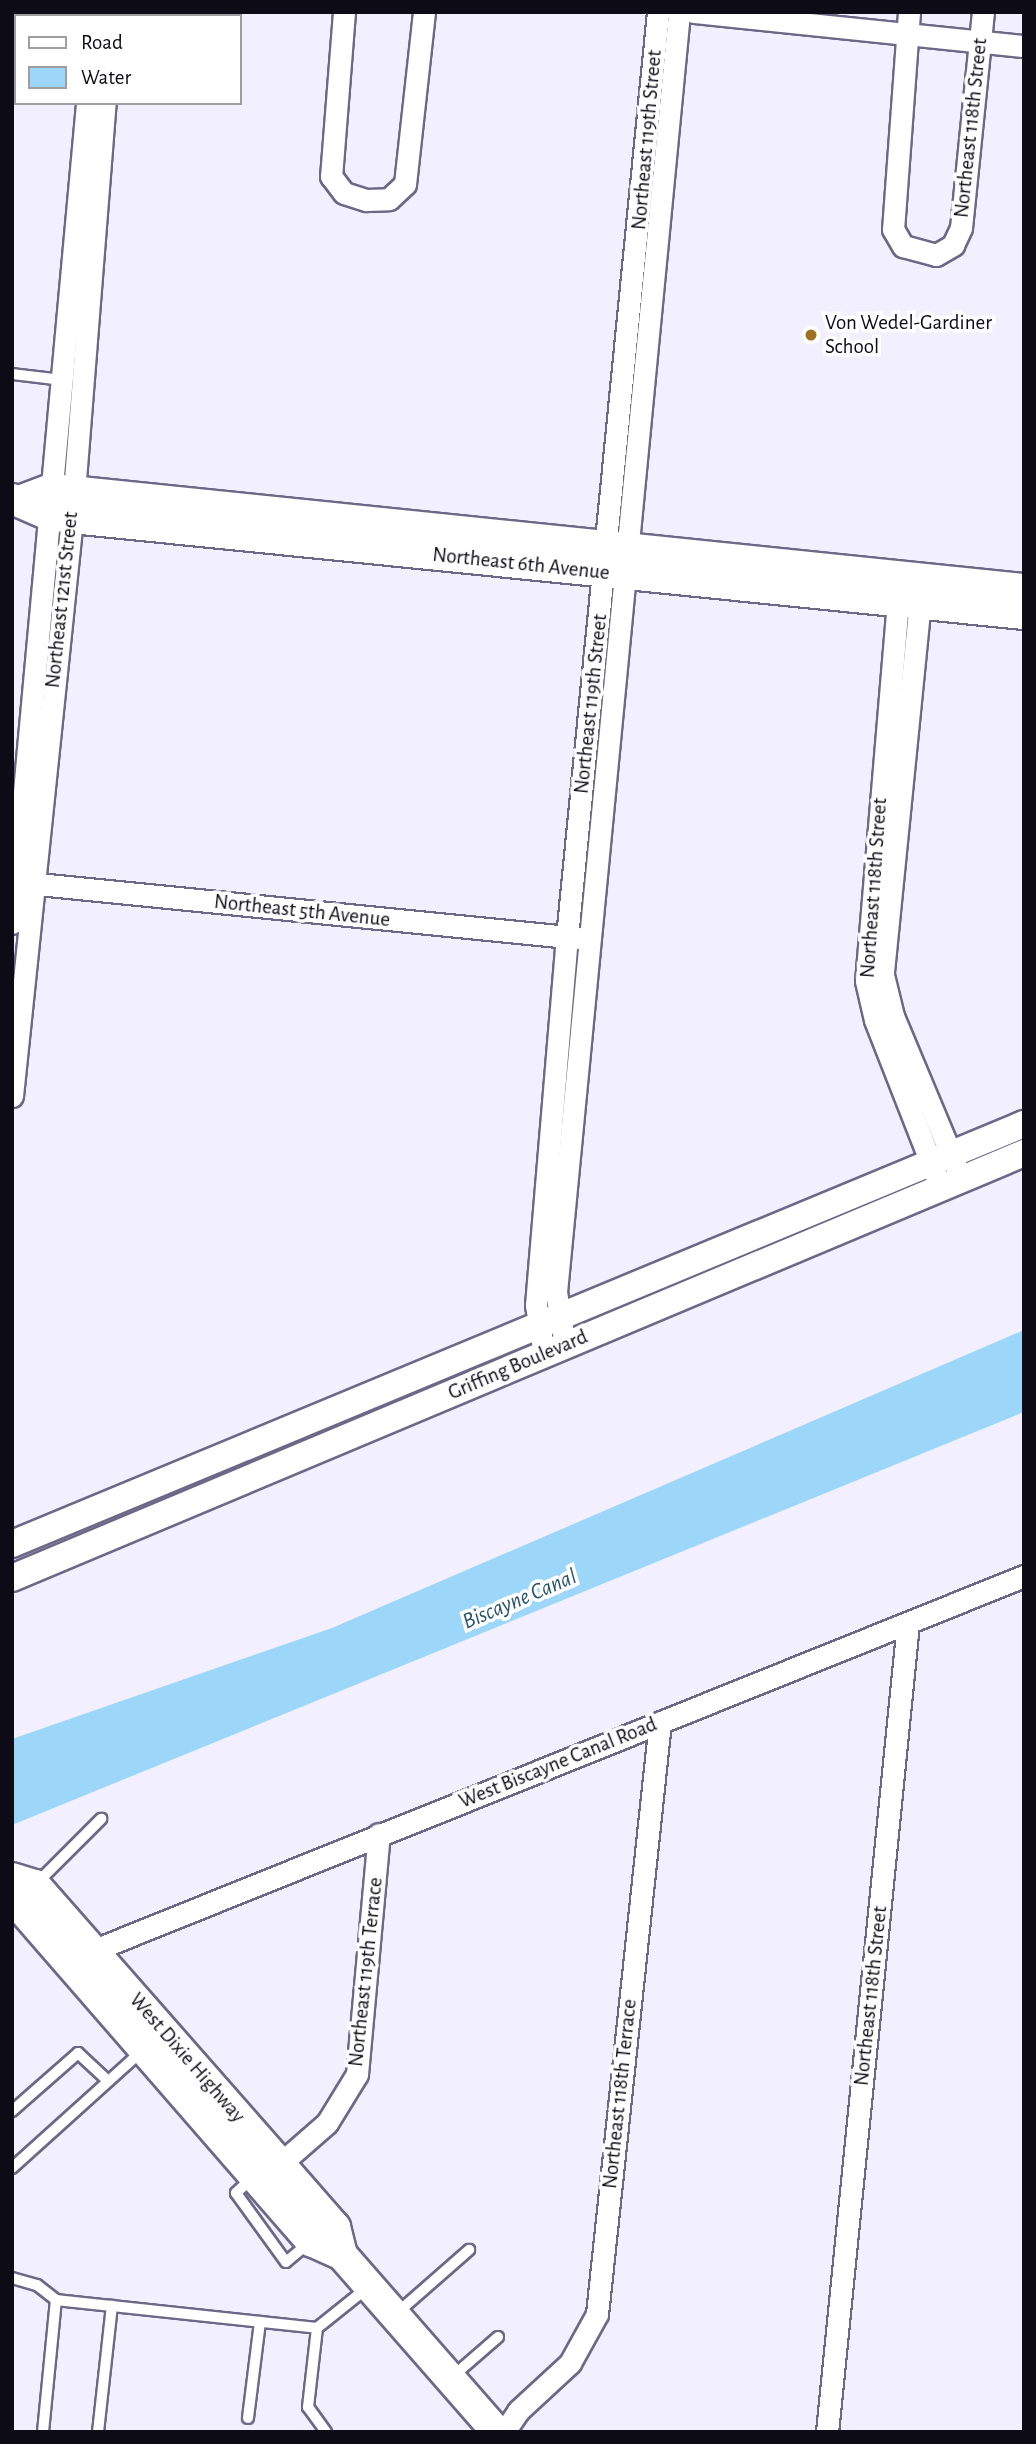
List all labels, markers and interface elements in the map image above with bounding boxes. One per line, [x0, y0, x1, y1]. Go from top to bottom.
legend [14, 14, 242, 105]
text: Road [81, 32, 123, 53]
street label: Northeast 118th Street [949, 37, 993, 219]
street label: Northeast 119th Street [627, 49, 667, 231]
text: Water [81, 67, 131, 88]
place label: Von Wedel-Gardiner School [825, 310, 992, 360]
marker: Von Wedel-Gardiner School [803, 327, 819, 343]
street label: Northeast 121st Street [40, 511, 84, 689]
street label: Northeast 6th Avenue [431, 542, 611, 586]
street label: Northeast 119th Street [569, 613, 613, 795]
street label: Northeast 118th Street [855, 797, 893, 979]
street label: Northeast 5th Avenue [213, 889, 391, 933]
street label: Griffing Boulevard [444, 1324, 592, 1406]
water label: Biscayne Canal [459, 1564, 581, 1636]
street label: West Biscayne Canal Road [455, 1712, 661, 1814]
street label: Northeast 119th Terrace [344, 1876, 388, 2068]
street label: Northeast 118th Street [849, 1905, 893, 2087]
street label: West Dixie Highway [124, 1988, 250, 2128]
street label: Northeast 118th Terrace [598, 1998, 642, 2190]

